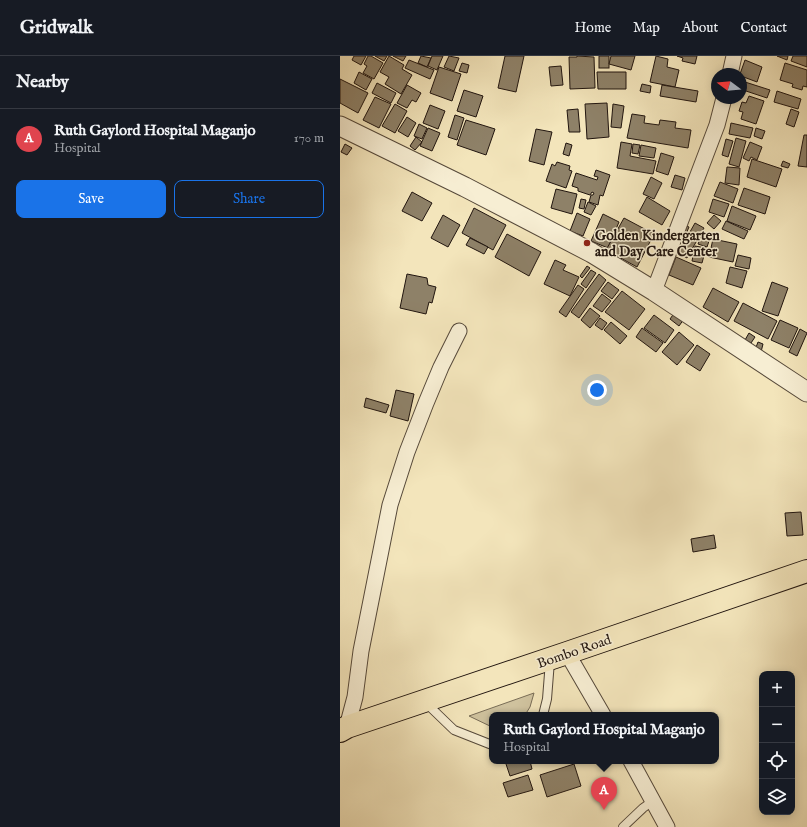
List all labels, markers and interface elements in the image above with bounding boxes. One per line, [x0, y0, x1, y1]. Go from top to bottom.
text: Gridwalk [20, 16, 93, 40]
text: Home [575, 19, 611, 37]
text: Map [633, 19, 660, 37]
text: About [682, 19, 718, 37]
text: Contact [740, 19, 787, 37]
north arrow [711, 68, 747, 104]
text: Nearby [16, 72, 69, 93]
text: Ruth Gaylord Hospital Maganjo [54, 121, 256, 140]
text: A [25, 130, 33, 147]
text: 170 m [294, 130, 324, 147]
text: Hospital [54, 140, 101, 157]
button: Save [16, 180, 166, 218]
button: Share [174, 180, 324, 218]
place label: Golden Kindergarten and Day Care Center [595, 227, 720, 261]
marker: Golden Kindergarten and Day Care Center [582, 238, 592, 248]
your location [587, 380, 607, 400]
street label: Bombo Road [535, 631, 614, 673]
map controls [759, 671, 795, 815]
button: + [759, 671, 795, 707]
button: − [759, 707, 795, 743]
popup [489, 712, 719, 764]
text: Ruth Gaylord Hospital Maganjo [503, 720, 705, 739]
text: Hospital [503, 739, 550, 756]
button: locate [759, 743, 795, 779]
pin: A [591, 777, 617, 810]
button: layers [759, 779, 795, 815]

